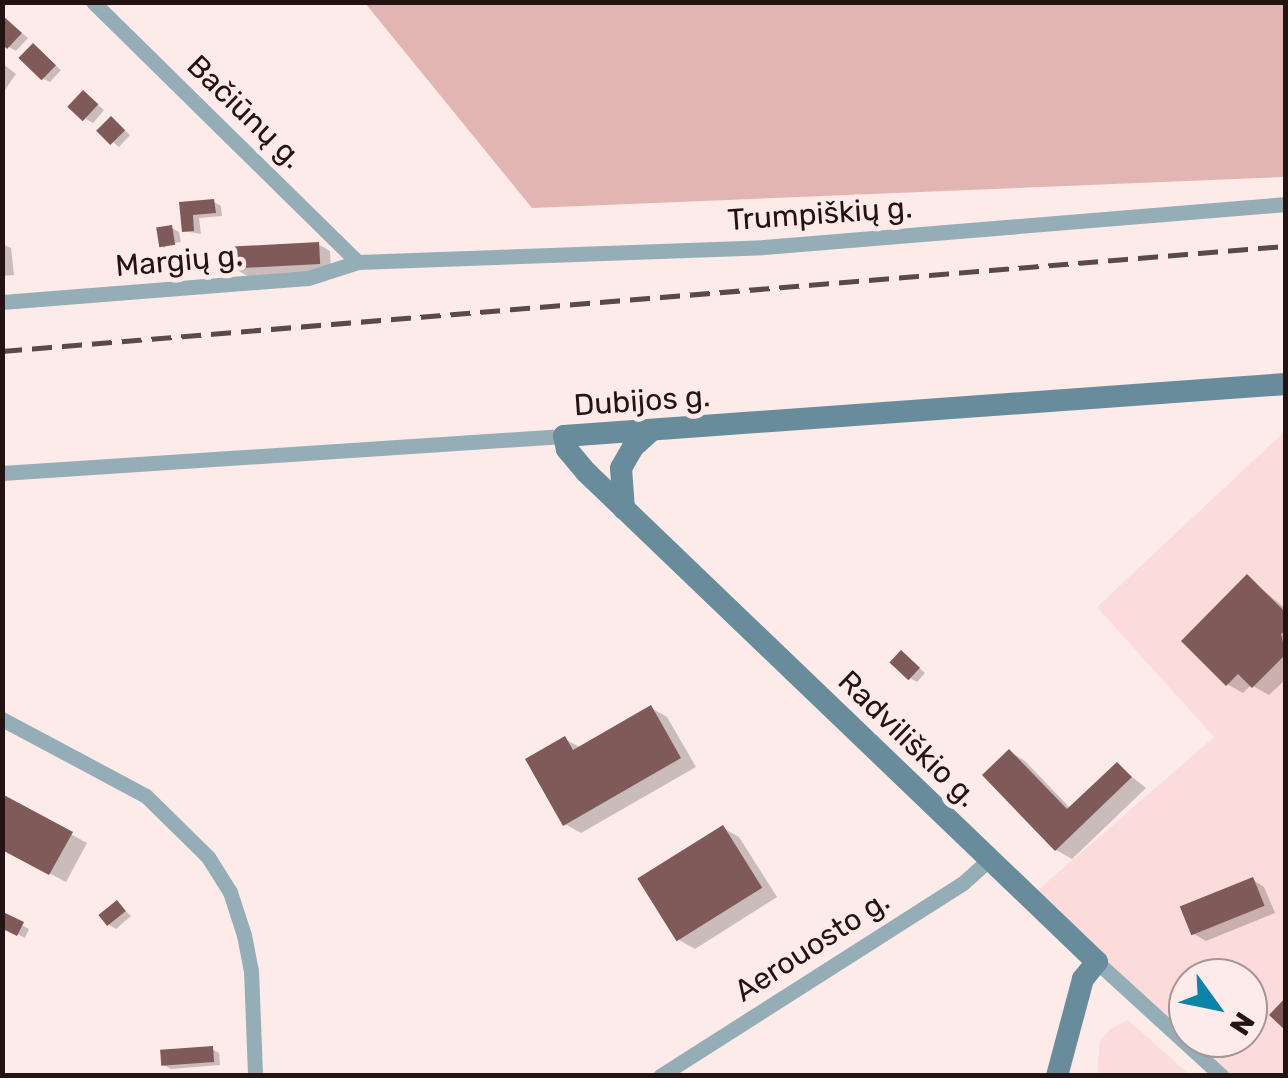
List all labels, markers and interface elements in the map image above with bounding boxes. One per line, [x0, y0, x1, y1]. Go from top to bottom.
street label: Bačiūnų g. [179, 48, 311, 176]
street label: Trumpiškių g. [726, 190, 914, 238]
street label: Margių g. [114, 238, 244, 284]
street label: Dubijos g. [573, 378, 711, 424]
street label: Radviliškio g. [831, 663, 985, 815]
street label: Aerouosto g. [728, 883, 896, 1009]
north arrow [1168, 958, 1268, 1058]
text: N [1223, 1006, 1261, 1041]

